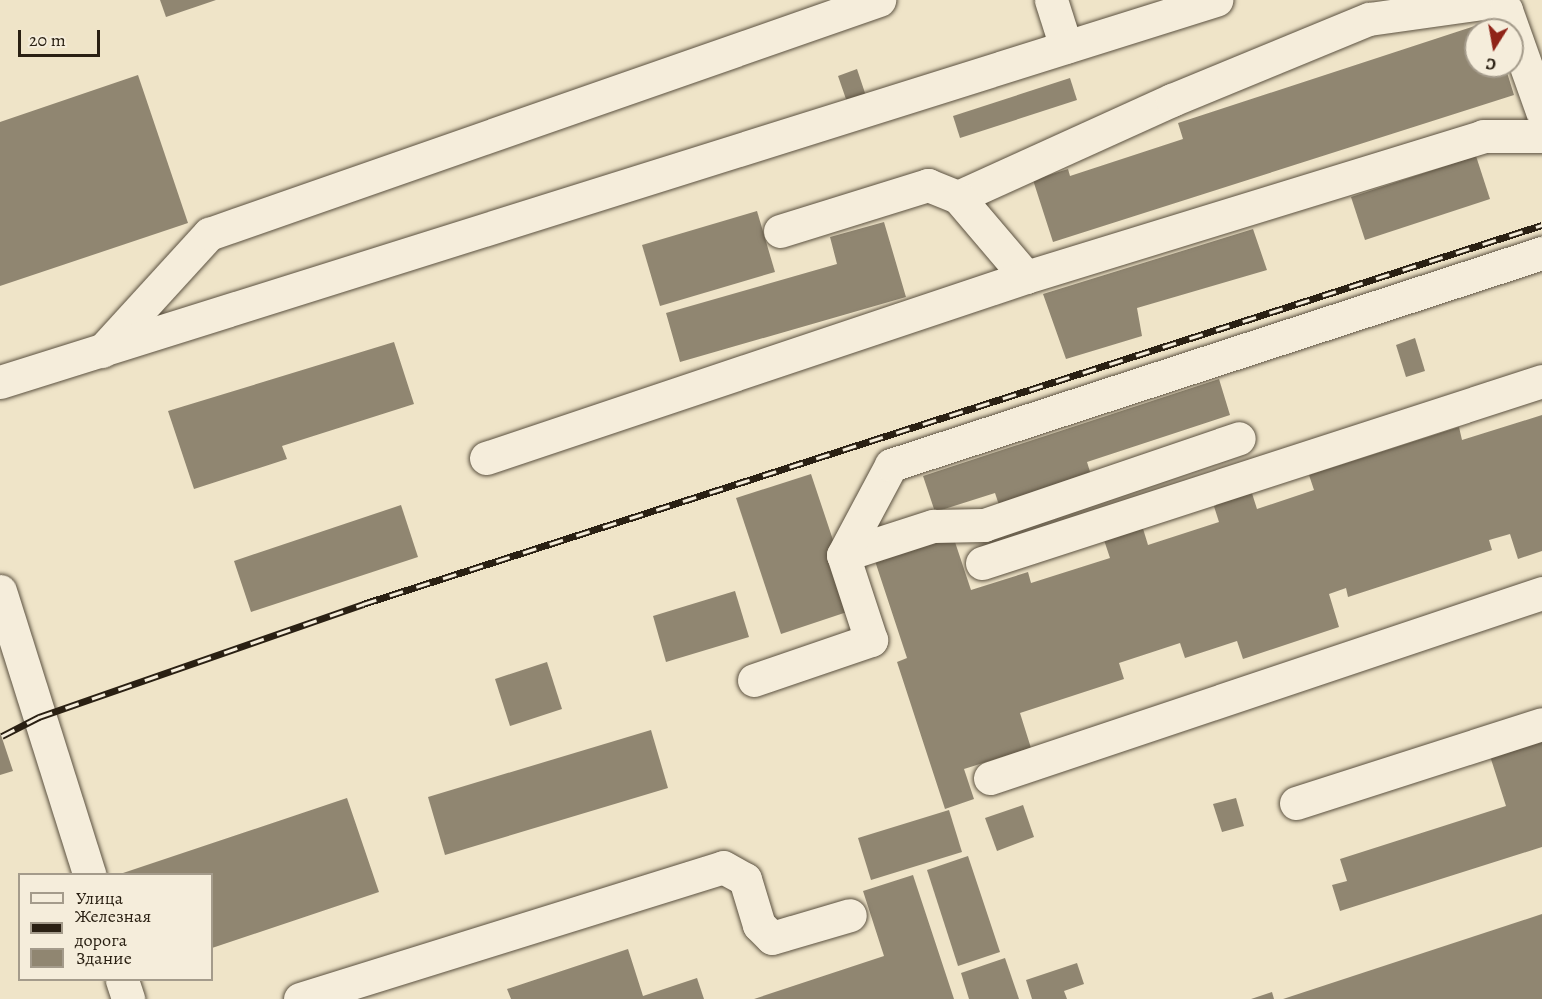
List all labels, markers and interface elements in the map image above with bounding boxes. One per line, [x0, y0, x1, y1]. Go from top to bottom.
scale bar [21, 18, 104, 56]
north arrow [1464, 18, 1524, 78]
text: 20 m [29, 28, 66, 52]
text: С [1484, 52, 1498, 75]
legend [18, 873, 213, 981]
text: Улица [76, 886, 123, 910]
text: Железная дорога [75, 904, 151, 952]
text: Здание [76, 946, 132, 970]

